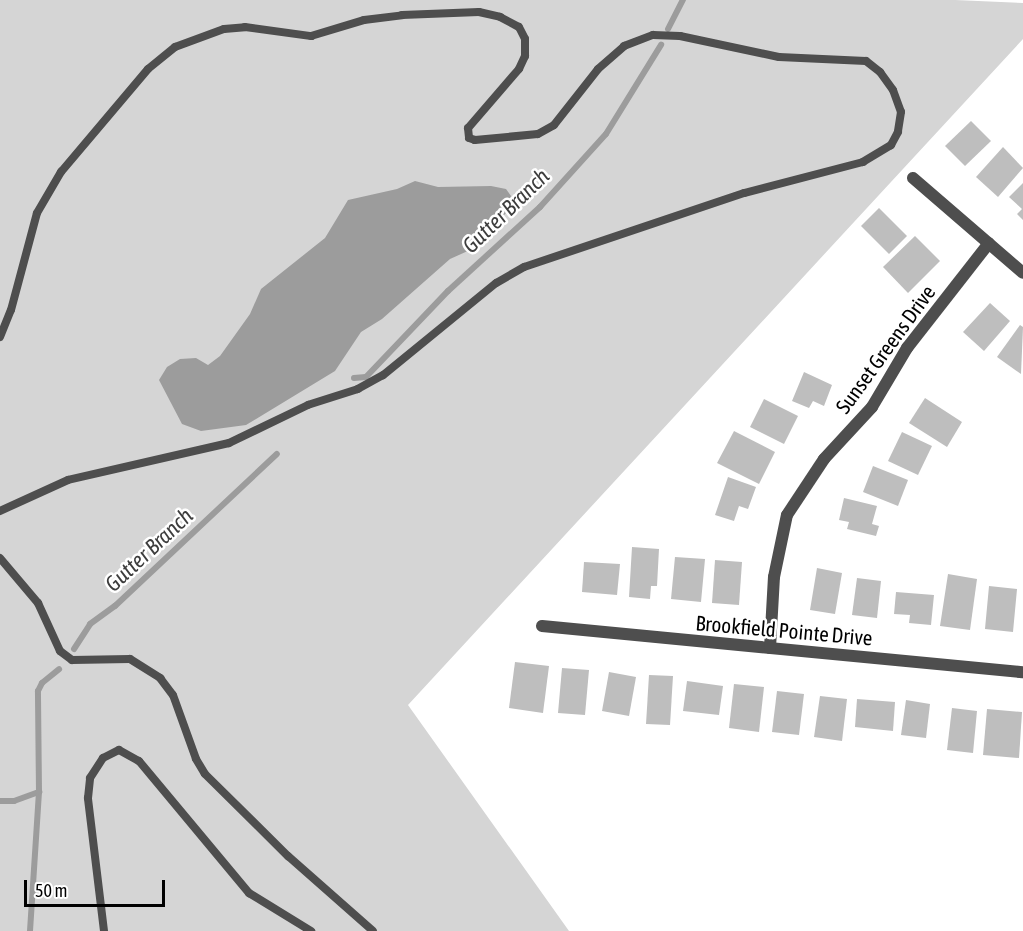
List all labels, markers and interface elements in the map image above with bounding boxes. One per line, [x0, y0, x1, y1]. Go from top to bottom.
water label: Gutter Branch [457, 163, 555, 259]
street label: Sunset Greens Drive [830, 280, 940, 418]
water label: Gutter Branch [100, 503, 198, 597]
street label: Brookfield Pointe Drive [695, 610, 873, 650]
scale bar [27, 868, 168, 906]
text: 50 m [35, 880, 67, 901]

